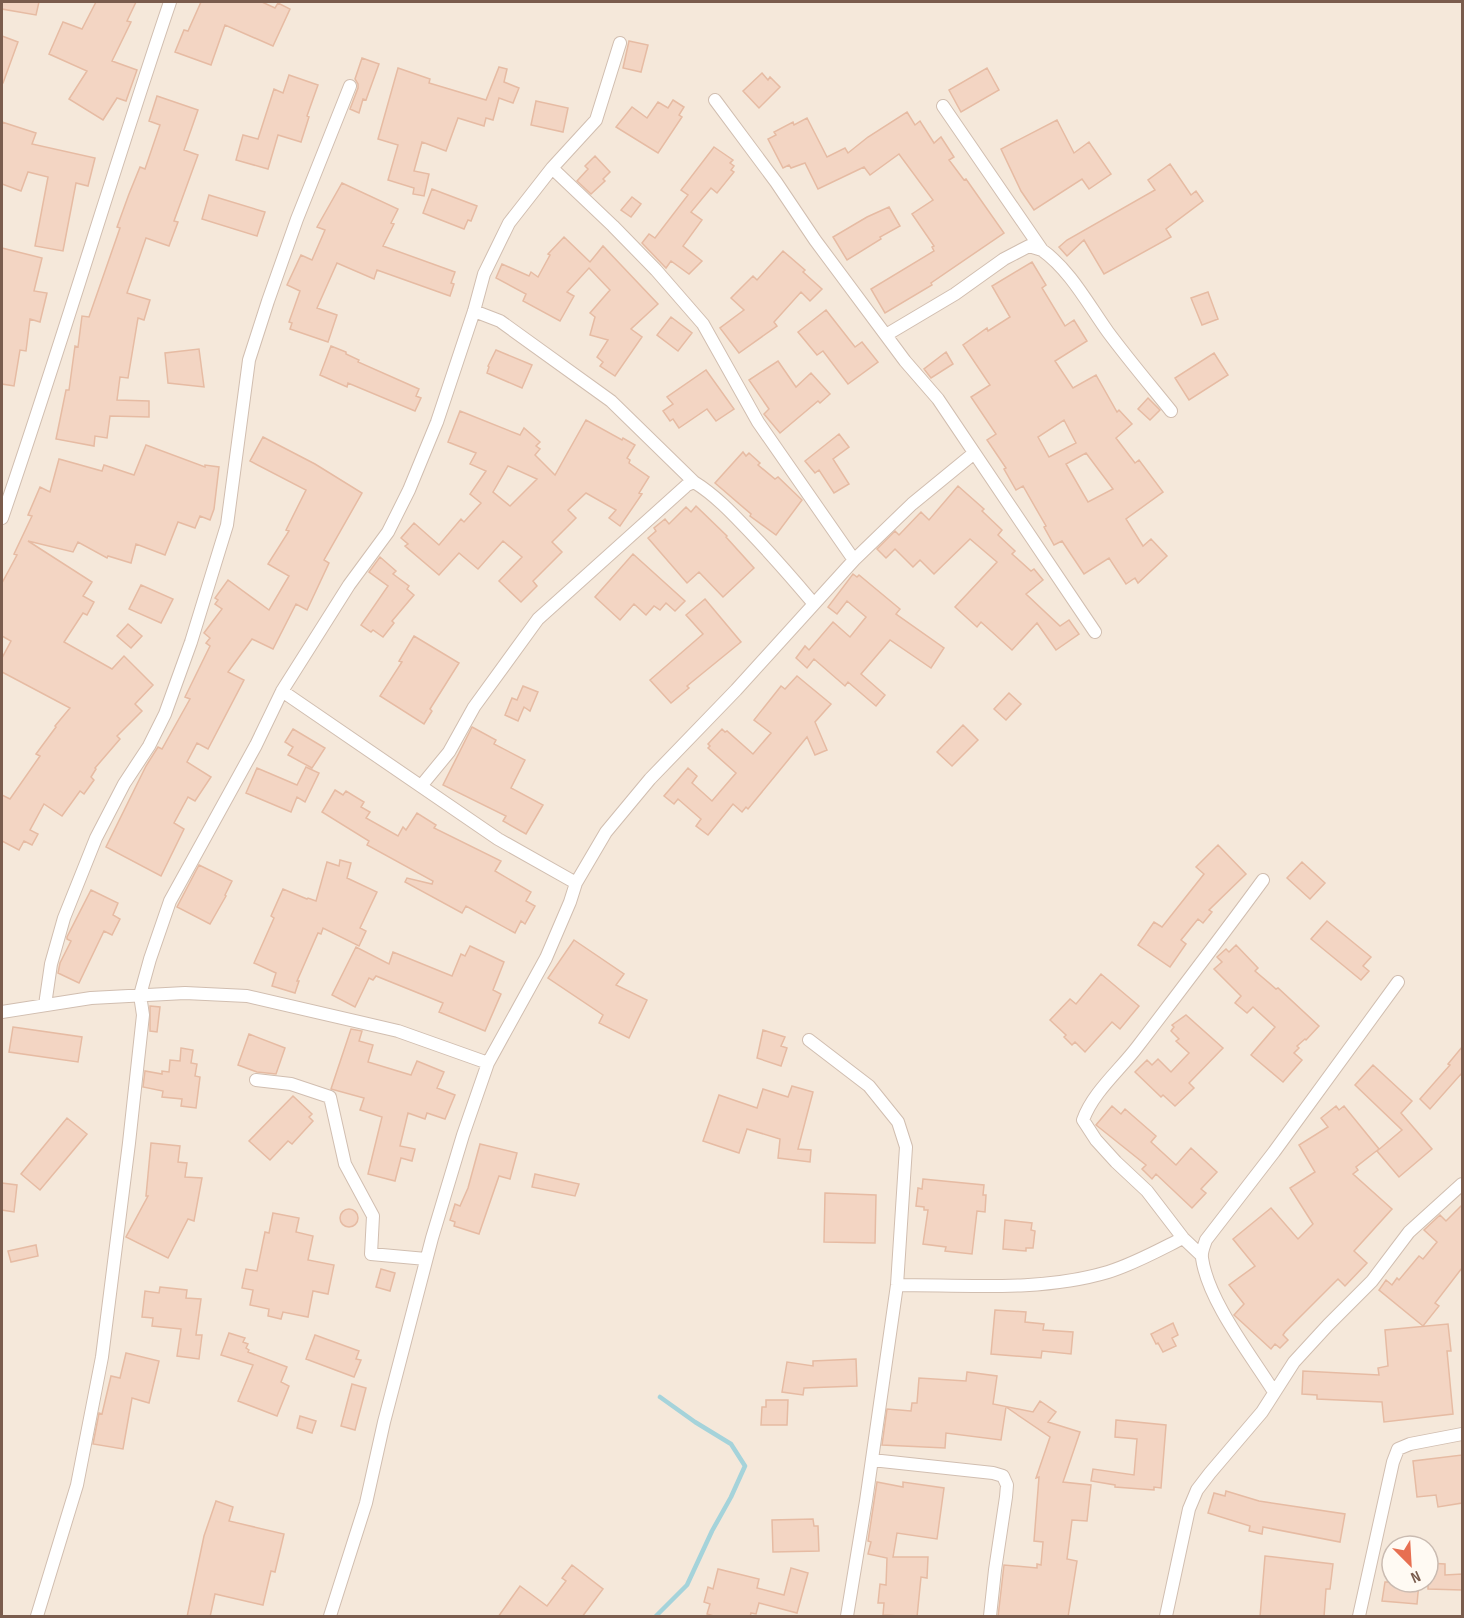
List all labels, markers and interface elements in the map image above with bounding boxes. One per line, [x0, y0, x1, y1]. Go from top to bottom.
north arrow [1380, 1534, 1440, 1594]
text: N [1408, 1566, 1423, 1587]

